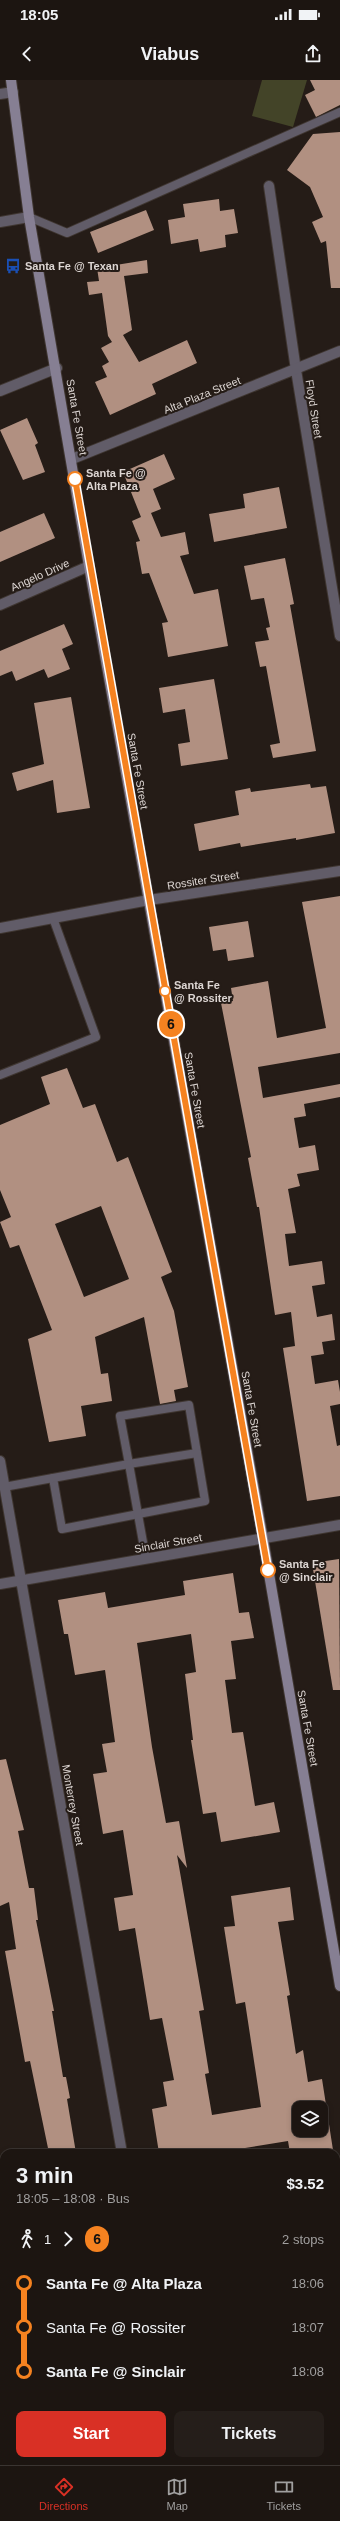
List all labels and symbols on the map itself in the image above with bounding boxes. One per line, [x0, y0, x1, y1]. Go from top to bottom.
bus stop icon: Santa Fe @ Texan [4, 257, 22, 275]
place label: Santa Fe @ Texan [25, 260, 119, 272]
street label: Alta Plaza Street [162, 374, 242, 416]
street label: Santa Fe Street [64, 378, 90, 456]
street label: Floyd Street [303, 379, 325, 439]
place label: Santa Fe @ Alta Plaza [86, 467, 146, 492]
marker: Santa Fe @ Alta Plaza [67, 471, 83, 487]
street label: Angelo Drive [9, 557, 71, 593]
street label: Santa Fe Street [125, 732, 151, 810]
street label: Rossiter Street [166, 868, 240, 892]
place label: Santa Fe @ Rossiter [174, 979, 233, 1004]
marker: Santa Fe @ Rossiter [159, 985, 171, 997]
line badge: 6 [158, 1011, 184, 1037]
street label: Santa Fe Street [182, 1051, 208, 1129]
street label: Santa Fe Street [239, 1370, 265, 1448]
street label: Sinclair Street [133, 1531, 203, 1555]
place label: Santa Fe @ Sinclair [279, 1558, 333, 1583]
marker: Santa Fe @ Sinclair [260, 1562, 276, 1578]
street label: Santa Fe Street [295, 1689, 321, 1767]
street label: Monterrey Street [60, 1764, 86, 1846]

